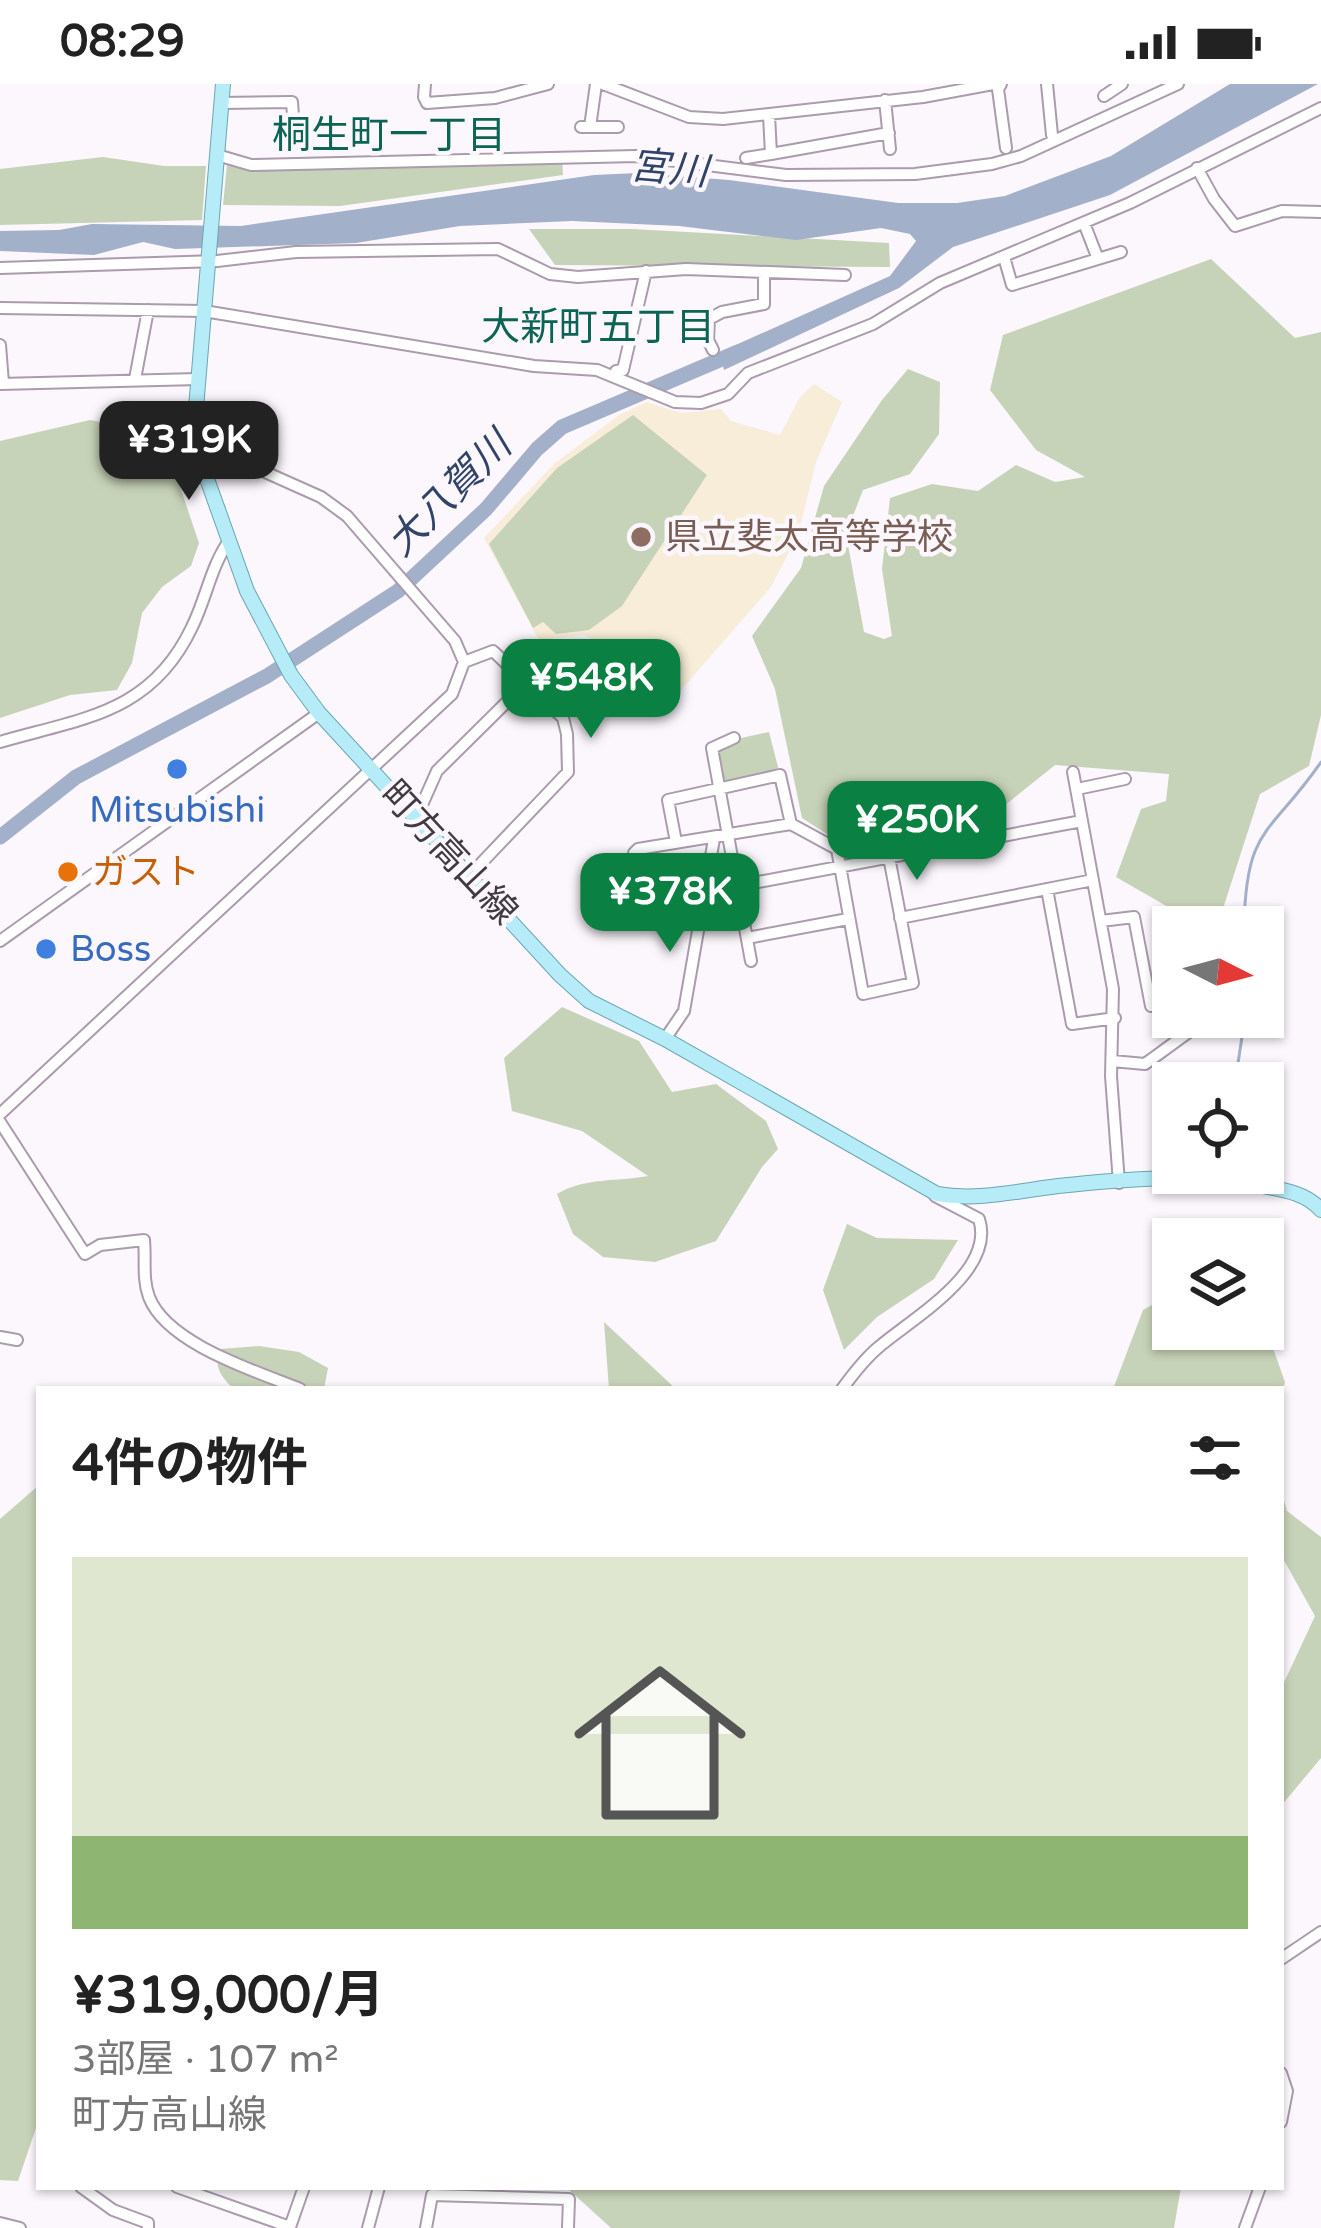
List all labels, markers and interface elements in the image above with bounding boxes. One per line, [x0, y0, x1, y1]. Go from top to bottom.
text: 08:29 [60, 15, 185, 69]
district label: 桐生町一丁目 [272, 112, 506, 159]
water label: 宮川 [628, 142, 714, 196]
district label: 大新町五丁目 [481, 304, 715, 351]
pin: ¥319K [105, 401, 273, 503]
text: ¥319K [126, 416, 252, 463]
water label: 大八賀川 [377, 419, 524, 566]
place label: 県立斐太高等学校 [665, 516, 953, 559]
marker: 県立斐太高等学校 [628, 524, 654, 550]
pin: ¥548K [507, 639, 675, 741]
text: ¥548K [528, 654, 654, 701]
marker: Mitsubishi [164, 756, 190, 782]
street label: 町方高山線 [372, 773, 526, 933]
pin: ¥250K [833, 781, 1001, 883]
place label: Mitsubishi [89, 789, 265, 832]
text: ¥250K [854, 796, 980, 843]
place label: ガスト [92, 851, 200, 894]
pin: ¥378K [586, 853, 754, 955]
marker: ガスト [55, 859, 81, 885]
text: ¥378K [607, 868, 733, 915]
north arrow [1152, 906, 1284, 1038]
map controls [1152, 906, 1284, 1350]
place label: Boss [70, 928, 151, 971]
marker: Boss [33, 936, 59, 962]
button: locate [1152, 1062, 1284, 1194]
button: layers [1152, 1218, 1284, 1350]
icon: filters [1182, 1425, 1248, 1491]
text: 4件の物件 [72, 1433, 308, 1495]
icon: home [552, 1635, 768, 1851]
text: ¥319,000/月 [72, 1965, 385, 2027]
text: 3部屋 · 107 m² [72, 2036, 339, 2083]
text: 町方高山線 [72, 2092, 267, 2139]

